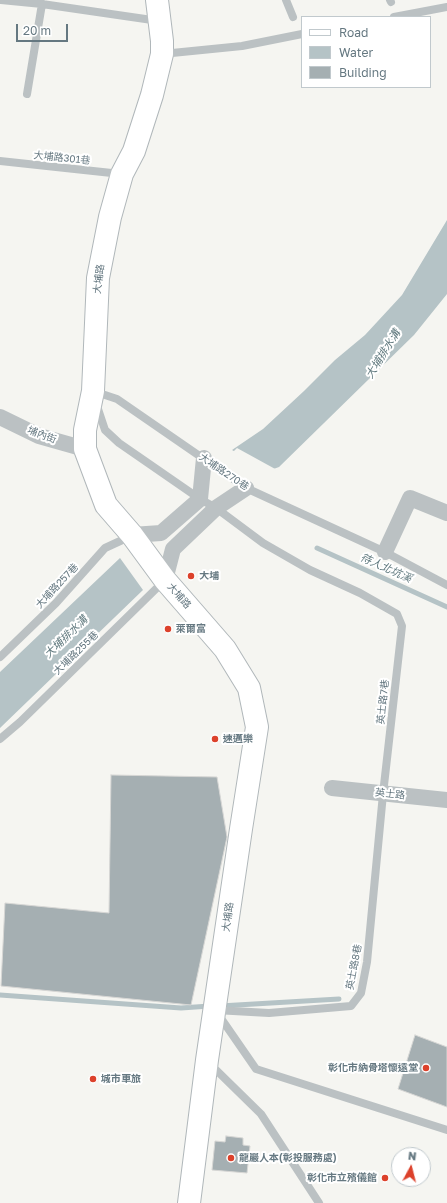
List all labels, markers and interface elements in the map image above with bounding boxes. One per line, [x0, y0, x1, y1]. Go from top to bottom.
scale bar [18, 16, 70, 42]
legend [301, 16, 431, 88]
text: 20 m [23, 23, 51, 38]
text: Road [339, 25, 368, 40]
text: Water [339, 45, 373, 60]
text: Building [339, 65, 387, 80]
street label: 大埔路301巷 [33, 149, 91, 167]
street label: 大埔路 [91, 263, 107, 295]
water label: 大埔排水溝 [363, 327, 403, 381]
street label: 埔內街 [26, 424, 58, 446]
street label: 大埔路270巷 [197, 451, 251, 493]
water label: 待人北坑溪 [358, 551, 414, 585]
street label: 大埔路257巷 [33, 561, 81, 611]
place label: 大埔 [199, 570, 219, 582]
marker: 大埔 [186, 571, 196, 581]
street label: 大埔路 [165, 581, 193, 611]
water label: 大埔排水溝 [42, 613, 90, 661]
place label: 萊爾富 [176, 623, 206, 635]
marker: 萊爾富 [163, 624, 173, 634]
street label: 大埔路255巷 [51, 629, 101, 677]
street label: 英士路7巷 [375, 679, 391, 725]
place label: 速邁樂 [223, 733, 253, 745]
marker: 速邁樂 [210, 734, 220, 744]
street label: 英士路 [374, 786, 406, 802]
street label: 大埔路 [220, 901, 236, 933]
street label: 英士路8巷 [344, 943, 364, 991]
place label: 彰化市納骨塔懷遠堂 [328, 1062, 418, 1074]
marker: 彰化市納骨塔懷遠堂 [421, 1063, 431, 1073]
place label: 城市車旅 [101, 1073, 141, 1085]
marker: 城市車旅 [88, 1074, 98, 1084]
north arrow [391, 1147, 431, 1187]
text: N [407, 1149, 417, 1163]
place label: 龍巖人本(彰投服務處) [239, 1152, 337, 1164]
marker: 龍巖人本(彰投服務處) [226, 1153, 236, 1163]
place label: 彰化市立殯儀館 [307, 1172, 377, 1184]
marker: 彰化市立殯儀館 [380, 1173, 390, 1183]

